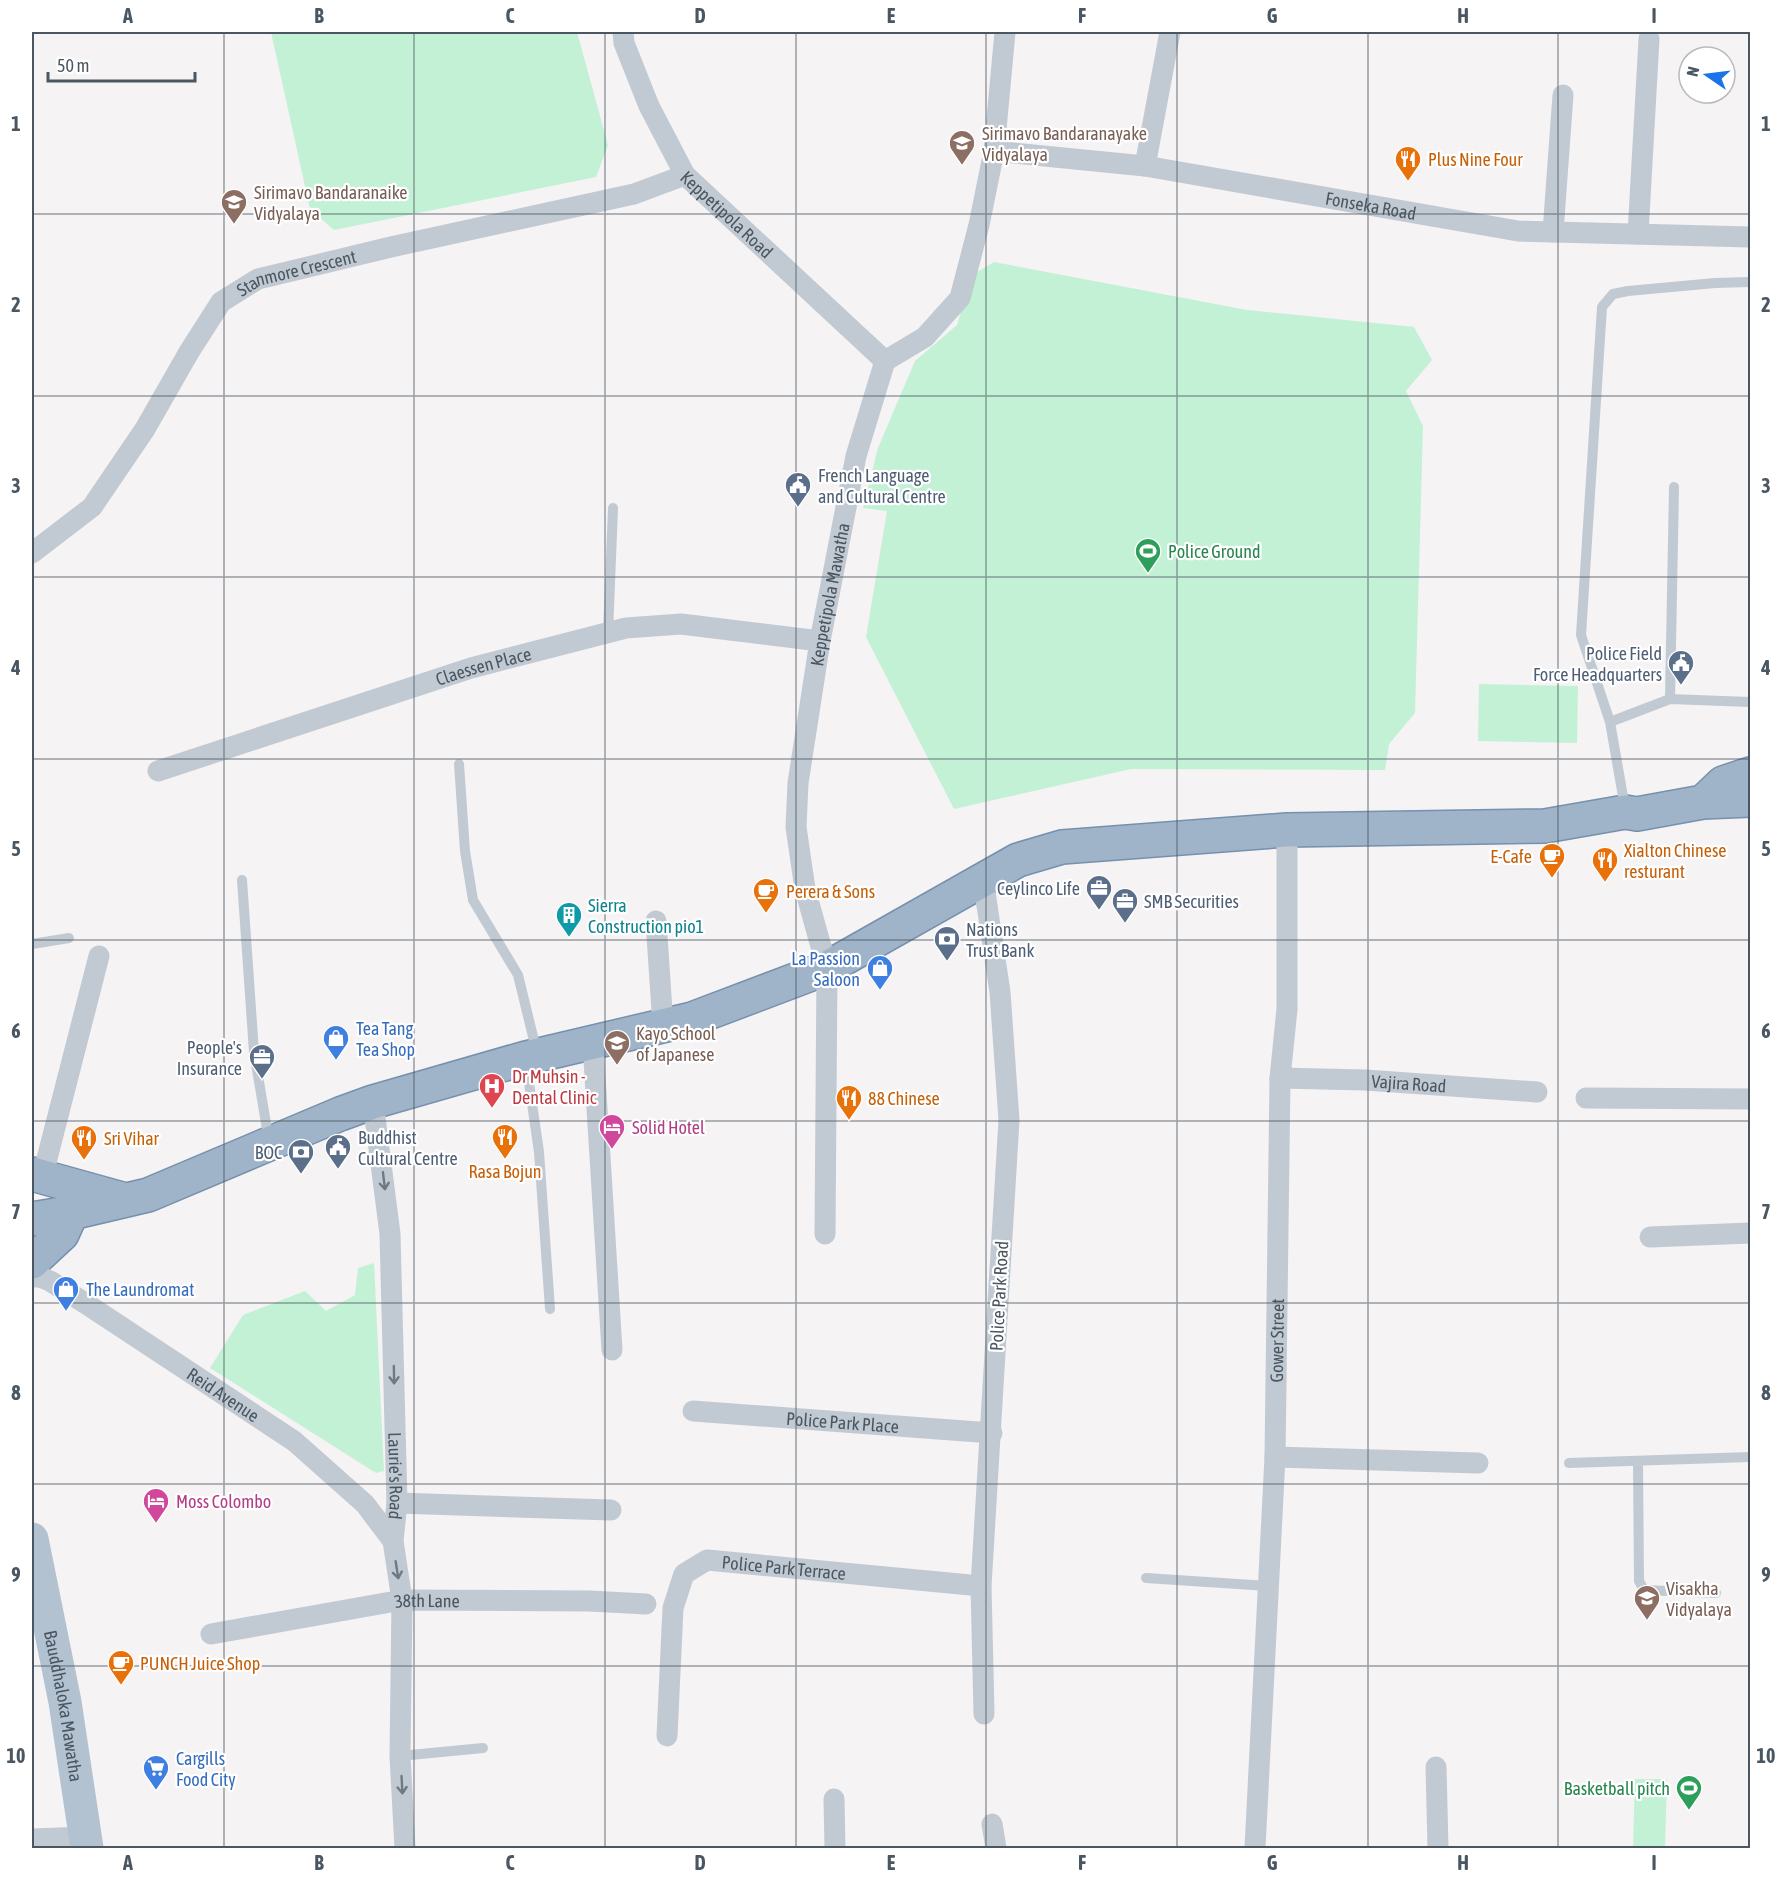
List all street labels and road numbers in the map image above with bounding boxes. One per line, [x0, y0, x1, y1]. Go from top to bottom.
street label: Keppetipola Road [677, 166, 777, 262]
street label: Fonseka Road [1324, 187, 1418, 224]
street label: Stanmore Crescent [232, 245, 358, 300]
street label: Keppetipola Mawatha [806, 521, 853, 668]
street label: Claessen Place [433, 642, 533, 689]
street label: Vajira Road [1371, 1070, 1447, 1096]
street label: Police Park Road [986, 1240, 1012, 1352]
street label: Gower Street [1265, 1298, 1288, 1383]
street label: Reid Avenue [183, 1363, 264, 1426]
street label: Police Park Place [786, 1407, 900, 1437]
street label: Laurie's Road [385, 1432, 407, 1520]
street label: Police Park Terrace [721, 1551, 847, 1584]
street label: 38th Lane [392, 1590, 460, 1612]
street label: Bauddhaloka Mawatha [40, 1628, 87, 1783]

